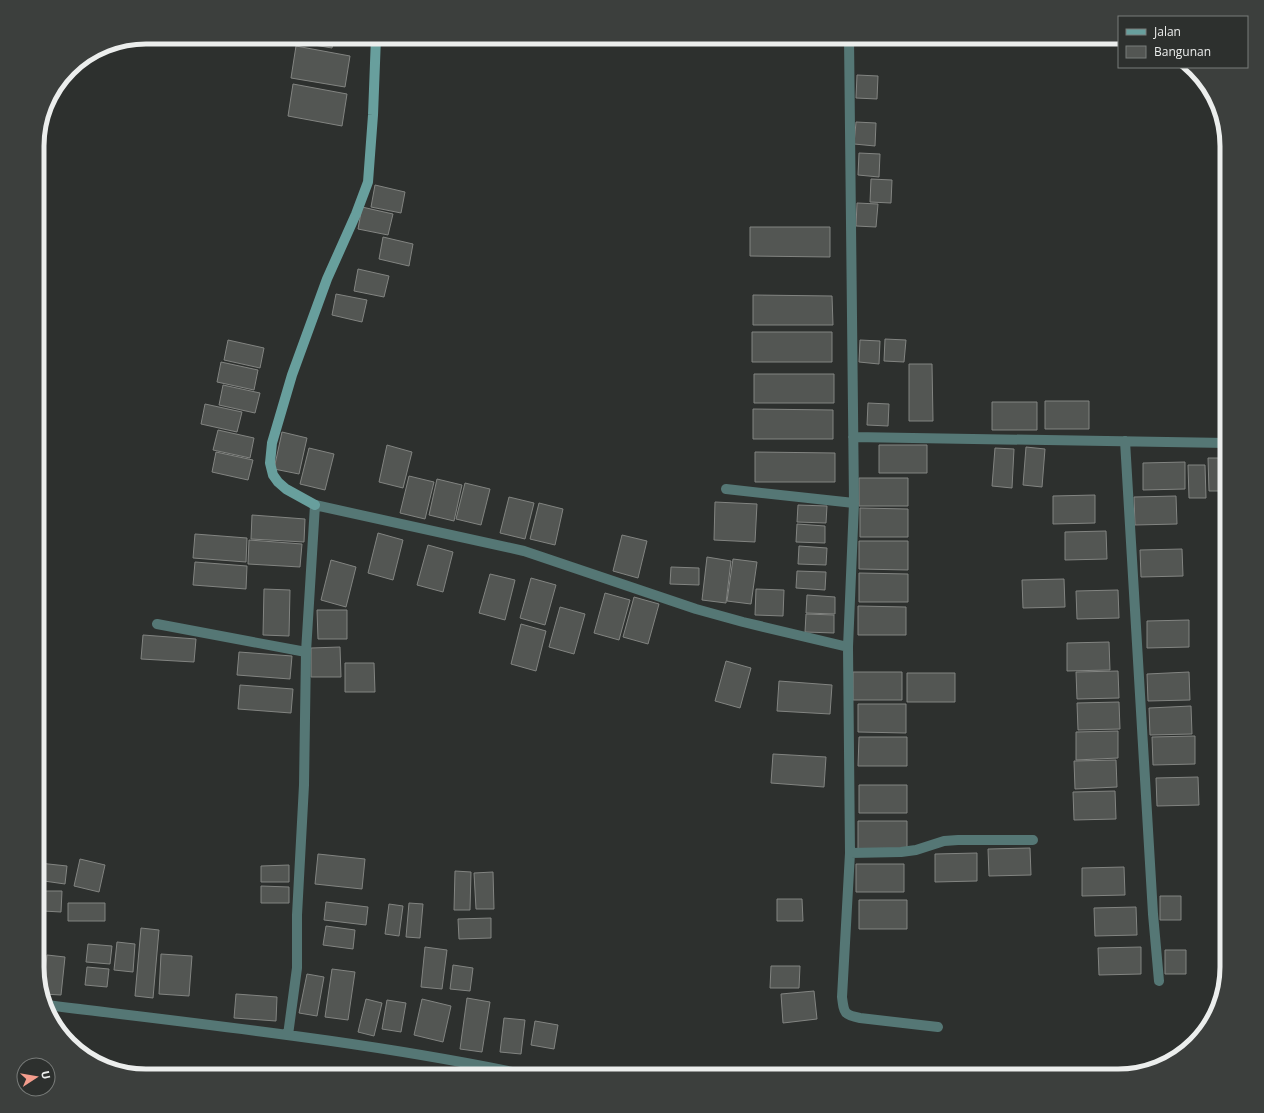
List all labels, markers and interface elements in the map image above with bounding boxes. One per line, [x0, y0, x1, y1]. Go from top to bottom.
legend [1118, 16, 1248, 68]
text: Jalan [1153, 23, 1181, 40]
text: Bangunan [1154, 43, 1211, 60]
north arrow [16, 1057, 56, 1097]
text: U [38, 1069, 54, 1080]

